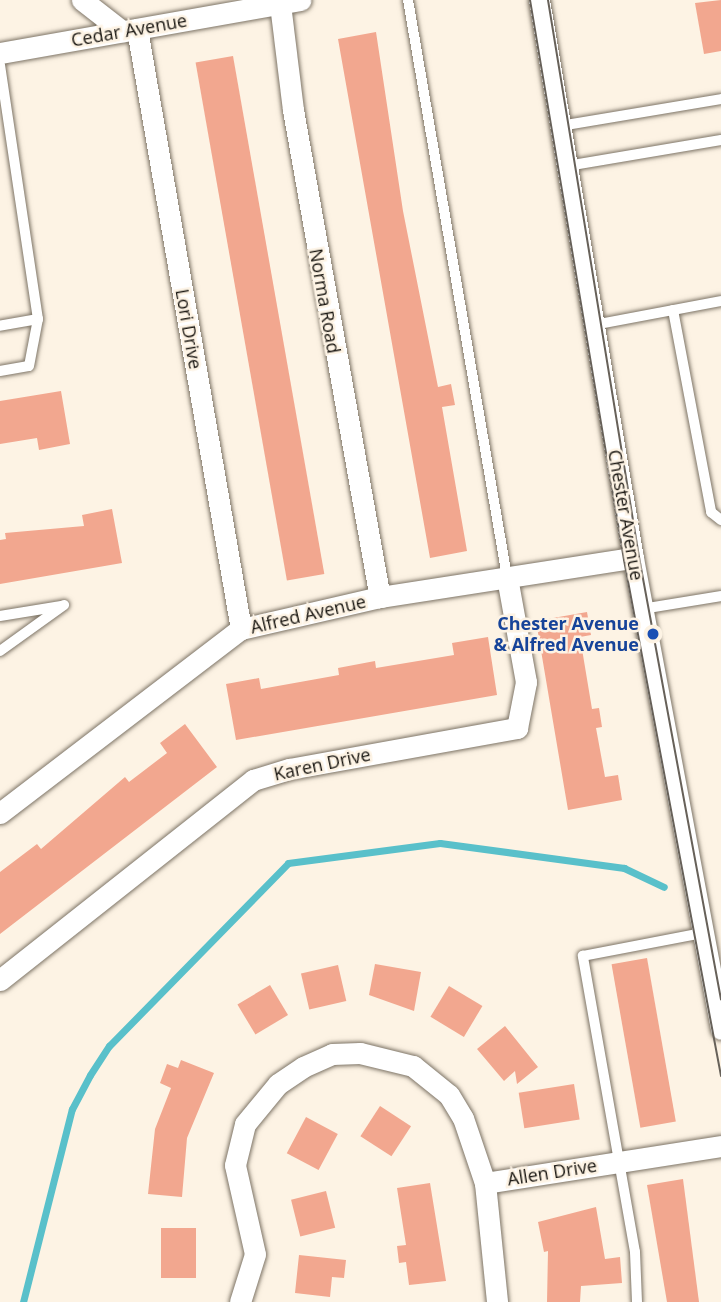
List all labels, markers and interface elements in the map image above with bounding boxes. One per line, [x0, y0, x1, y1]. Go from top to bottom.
street label: Cedar Avenue [69, 9, 189, 51]
street label: Norma Road [305, 247, 345, 355]
street label: Lori Drive [171, 287, 207, 371]
street label: Chester Avenue [604, 448, 648, 582]
street label: Alfred Avenue [248, 590, 368, 638]
place label: Chester Avenue & Alfred Avenue [493, 613, 639, 656]
marker: Chester Avenue & Alfred Avenue [645, 626, 661, 642]
street label: Karen Drive [272, 743, 372, 785]
street label: Allen Drive [506, 1154, 598, 1190]

